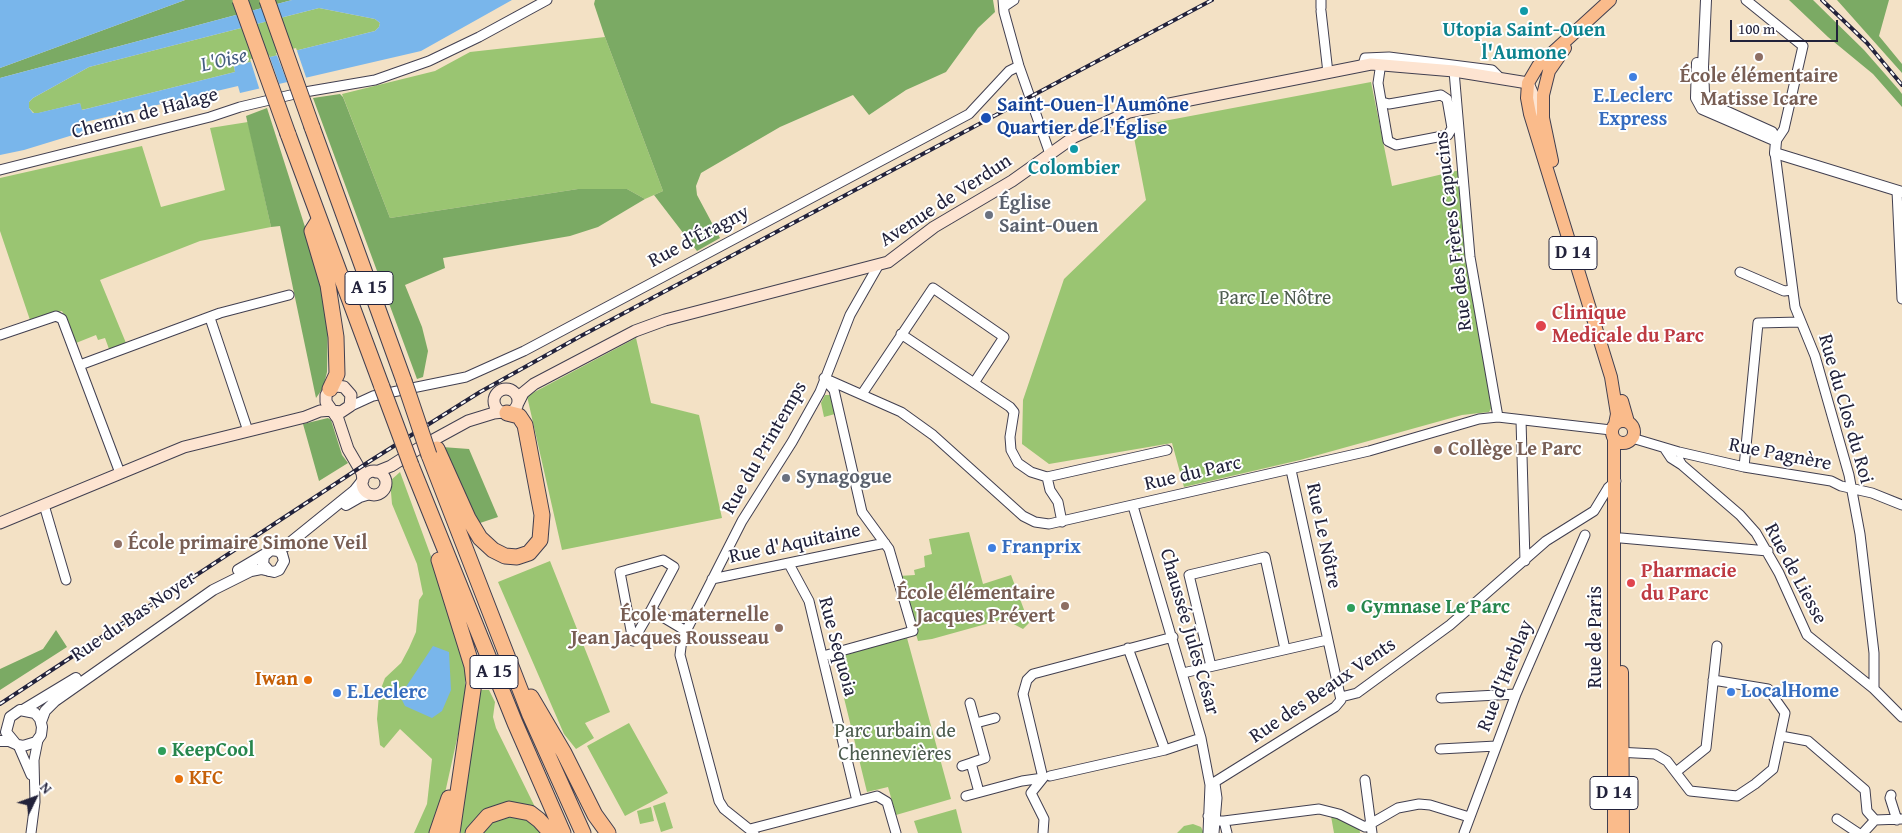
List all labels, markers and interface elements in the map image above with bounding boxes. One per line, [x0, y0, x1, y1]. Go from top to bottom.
marker: Utopia Saint-Ouen l'Aumone [1518, 5, 1530, 17]
scale bar [1732, 10, 1840, 42]
text: 100 m [1738, 18, 1775, 39]
place label: Utopia Saint-Ouen l'Aumone [1442, 19, 1606, 66]
water label: L'Oise [198, 43, 250, 79]
marker: École élémentaire Matisse Icare [1753, 51, 1765, 63]
place label: École élémentaire Matisse Icare [1680, 65, 1838, 112]
marker: E.Leclerc Express [1627, 71, 1639, 83]
street label: Chemin de Halage [69, 83, 221, 145]
place label: E.Leclerc Express [1593, 85, 1673, 132]
place label: Saint-Ouen-l'Aumône Quartier de l'Église [997, 94, 1189, 141]
marker: Saint-Ouen-l'Aumône Quartier de l'Église [979, 111, 993, 125]
street label: Rue des Frères Capucins [1430, 130, 1478, 332]
marker: Colombier [1068, 143, 1080, 155]
street label: Avenue de Verdun [876, 149, 1016, 253]
place label: Colombier [1028, 157, 1120, 181]
place label: Église Saint-Ouen [999, 192, 1098, 239]
street label: Rue d'Éragny [644, 200, 754, 274]
marker: Église Saint-Ouen [983, 209, 995, 221]
road number: D 14 [1549, 237, 1597, 270]
road number: A 15 [345, 272, 393, 304]
park label: Parc Le Nôtre [1219, 287, 1331, 311]
place label: Clinique Medicale du Parc [1552, 302, 1704, 349]
marker: Clinique Medicale du Parc [1534, 319, 1548, 333]
street label: Rue du Clos du Roi [1812, 332, 1878, 486]
street label: Rue du Printemps [717, 377, 813, 519]
street label: Rue Pagnère [1727, 433, 1833, 477]
place label: Collège Le Parc [1448, 438, 1582, 462]
marker: Collège Le Parc [1432, 444, 1444, 456]
street label: Rue du Parc [1142, 451, 1244, 497]
place label: Synagogue [796, 466, 892, 490]
marker: Synagogue [780, 472, 792, 484]
street label: Rue Le Nôtre [1300, 481, 1346, 591]
street label: Rue d'Aquitaine [727, 518, 863, 570]
street label: Rue de Liesse [1758, 520, 1832, 628]
place label: École primaire Simone Veil [128, 532, 367, 556]
place label: Franprix [1002, 536, 1081, 560]
marker: École primaire Simone Veil [112, 538, 124, 550]
marker: Franprix [986, 542, 998, 554]
street label: Chaussée Jules César [1154, 546, 1224, 718]
place label: Pharmacie du Parc [1641, 560, 1737, 607]
street label: Rue du Bas Noyer [67, 566, 201, 668]
marker: Pharmacie du Parc [1625, 577, 1637, 589]
place label: École élémentaire Jacques Prévert [897, 582, 1055, 629]
street label: Rue de Paris [1584, 586, 1608, 688]
street label: Rue Sequoia [812, 595, 862, 699]
place label: Gymnase Le Parc [1361, 596, 1510, 620]
marker: École élémentaire Jacques Prévert [1059, 600, 1071, 612]
marker: Gymnase Le Parc [1345, 602, 1357, 614]
place label: École maternelle Jean Jacques Rousseau [571, 604, 769, 651]
street label: Rue d'Herblay [1473, 617, 1539, 735]
marker: École maternelle Jean Jacques Rousseau [773, 622, 785, 634]
street label: Rue des Beaux Vents [1245, 633, 1401, 749]
road number: A 15 [470, 656, 518, 689]
place label: Iwan [255, 668, 298, 692]
marker: Iwan [302, 674, 314, 686]
place label: LocalHome [1741, 680, 1839, 704]
place label: E.Leclerc [347, 681, 427, 705]
marker: LocalHome [1725, 686, 1737, 698]
marker: E.Leclerc [331, 687, 343, 699]
park label: Parc urbain de Chennevières [834, 720, 956, 767]
place label: KeepCool [172, 739, 254, 763]
marker: KeepCool [156, 745, 168, 757]
place label: KFC [189, 767, 223, 791]
north arrow [10, 773, 60, 823]
marker: KFC [173, 773, 185, 785]
road number: D 14 [1590, 776, 1638, 810]
text: N [36, 778, 57, 798]

